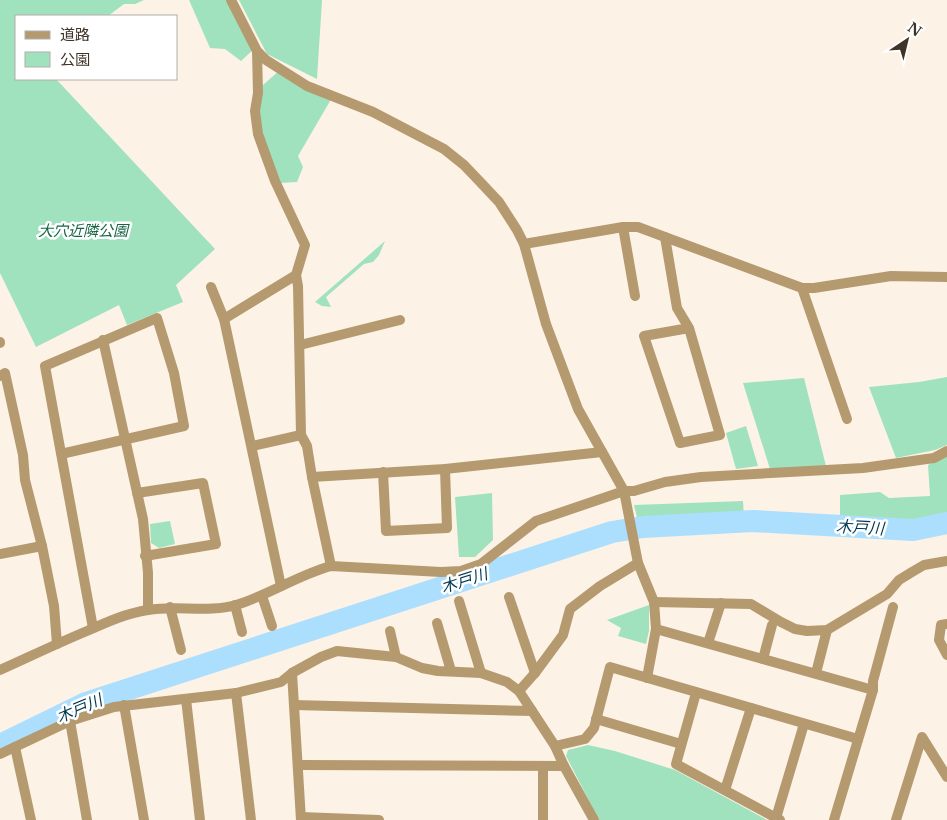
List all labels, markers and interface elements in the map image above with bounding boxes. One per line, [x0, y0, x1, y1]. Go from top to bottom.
legend [15, 15, 178, 80]
north arrow [882, 15, 932, 65]
text: N [904, 18, 925, 41]
text: 道路 [60, 25, 90, 44]
text: 公園 [60, 50, 90, 69]
park label: 大穴近隣公園 [38, 221, 130, 240]
water label: 木戸川 [836, 516, 886, 538]
water label: 木戸川 [438, 562, 492, 597]
water label: 木戸川 [53, 689, 107, 727]

